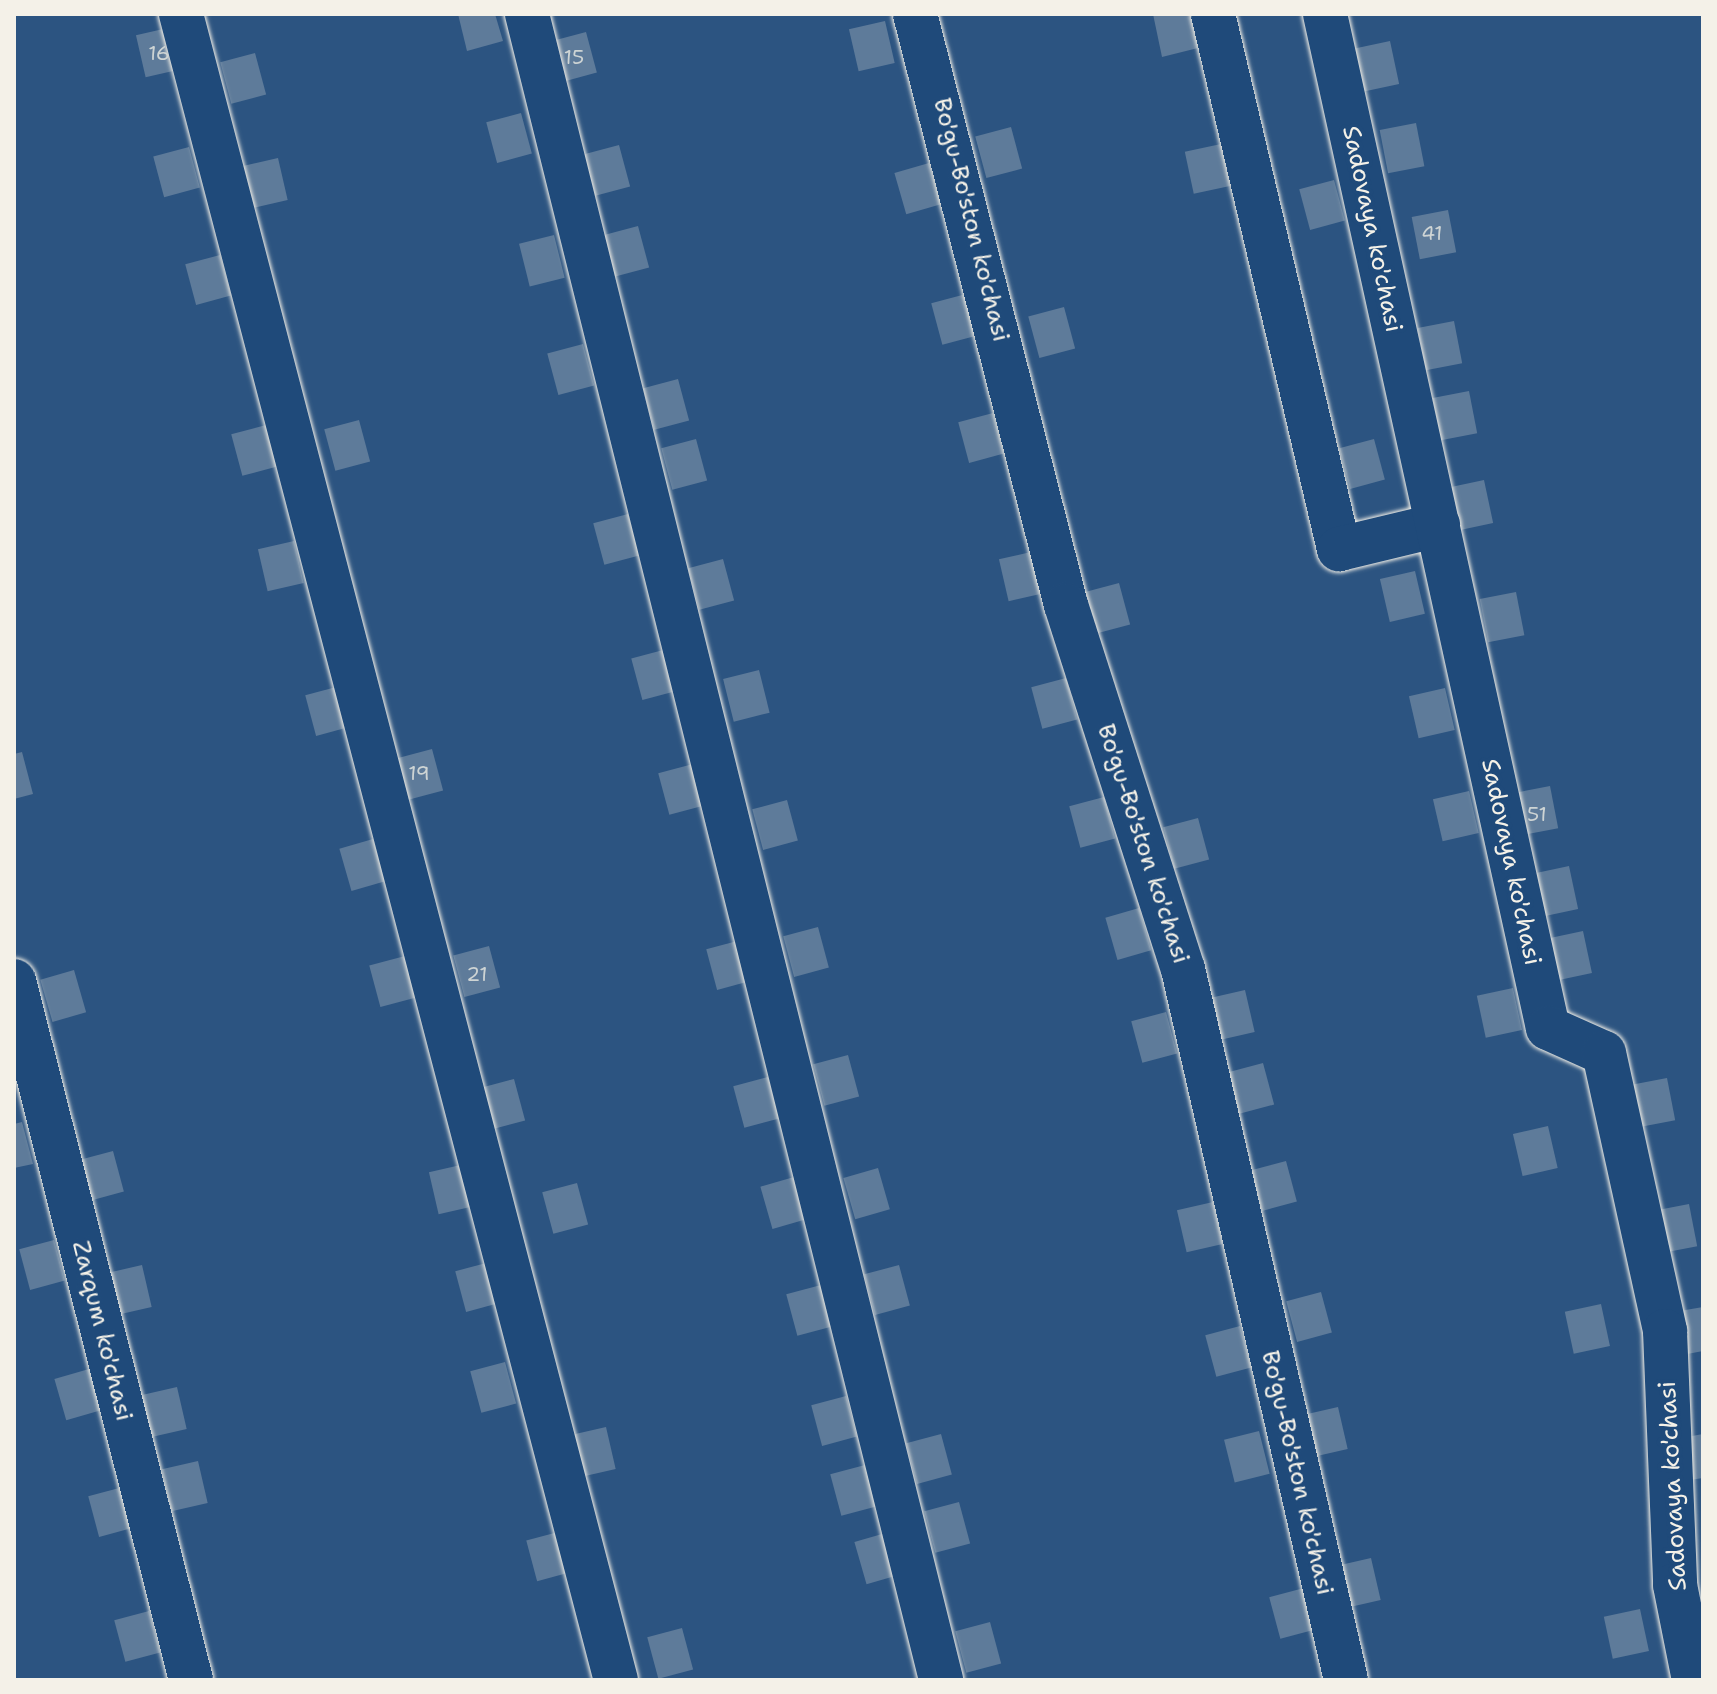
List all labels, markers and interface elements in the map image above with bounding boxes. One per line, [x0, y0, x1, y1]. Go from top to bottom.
house number: 16 [148, 41, 170, 65]
house number: 15 [564, 45, 584, 69]
street label: Bo'gu-Bo'ston ko'chasi [927, 95, 1015, 345]
street label: Sadovaya ko'chasi [1336, 123, 1408, 335]
house number: 41 [1421, 221, 1443, 245]
street label: Bo'gu-Bo'ston ko'chasi [1091, 721, 1195, 967]
street label: Sadovaya ko'chasi [1475, 756, 1547, 968]
house number: 19 [408, 761, 430, 785]
house number: 51 [1527, 802, 1547, 826]
house number: 21 [466, 962, 488, 986]
street label: Zarqum ko'chasi [66, 1238, 138, 1424]
street label: Bo'gu-Bo'ston ko'chasi [1255, 1348, 1339, 1598]
street label: Sadovaya ko'chasi [1653, 1380, 1693, 1592]

